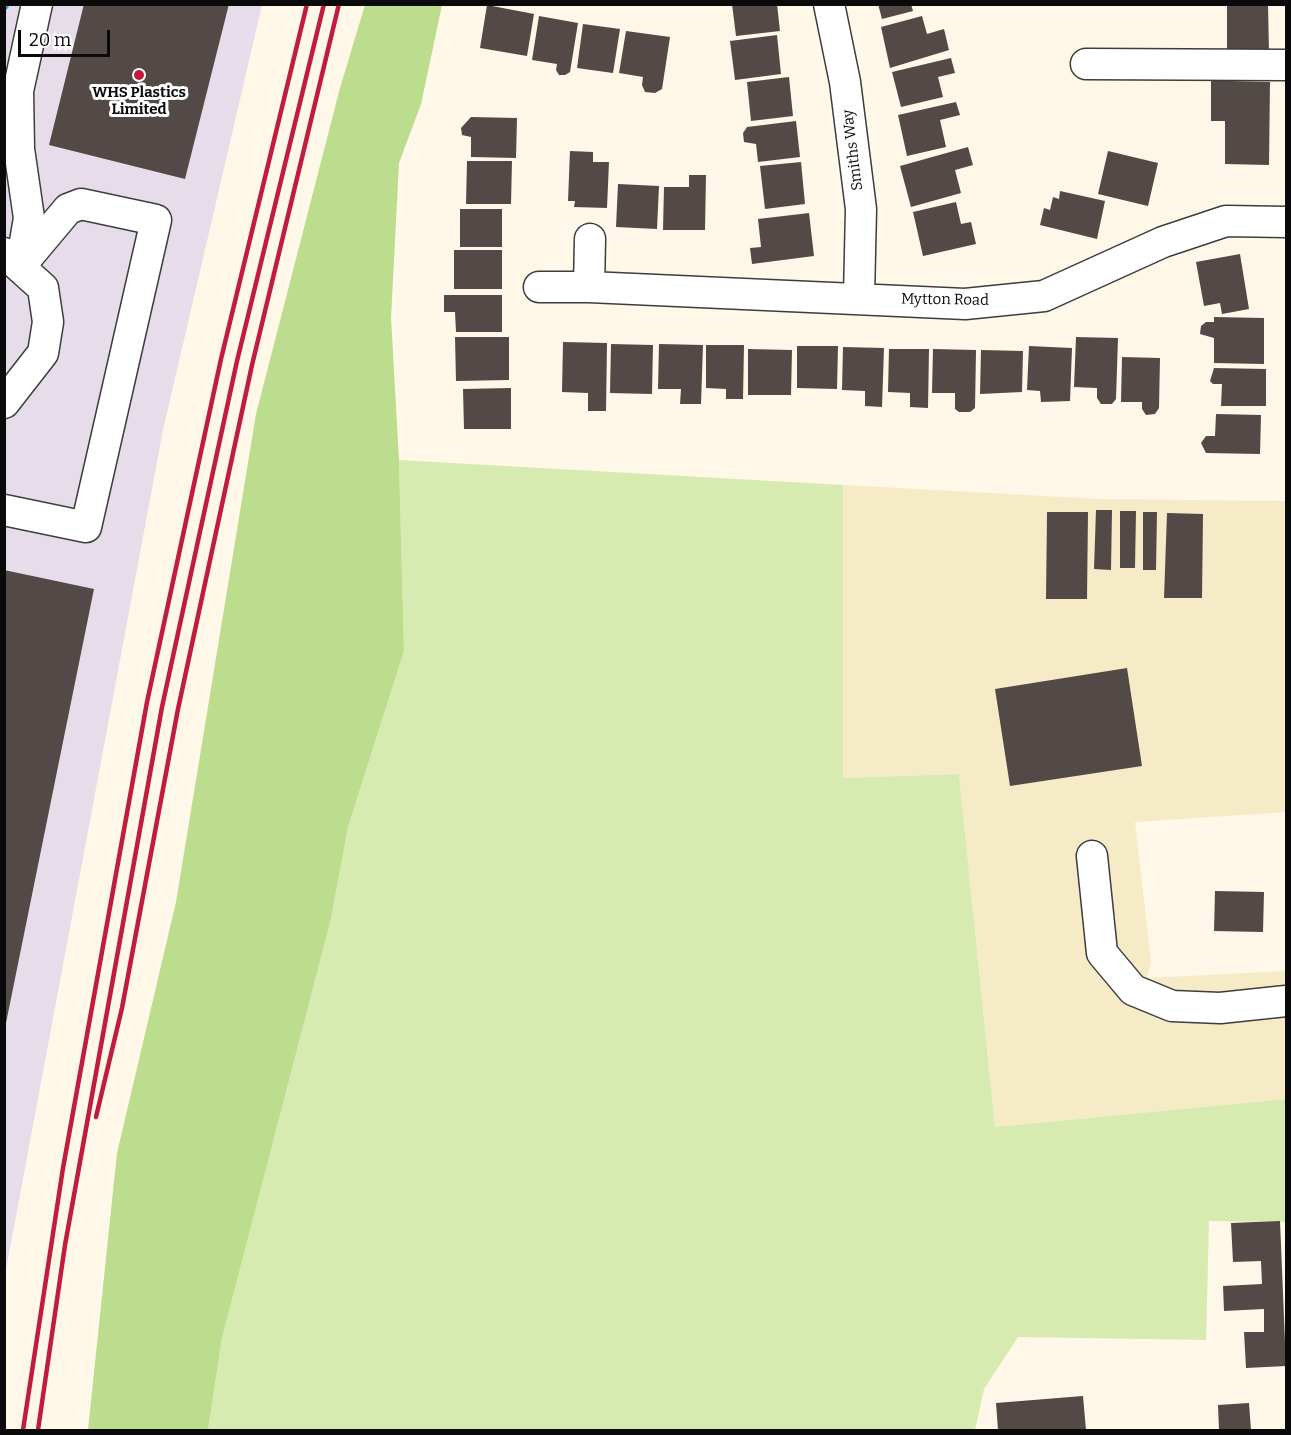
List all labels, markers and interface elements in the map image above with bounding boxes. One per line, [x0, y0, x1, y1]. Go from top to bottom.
scale bar [21, 18, 112, 56]
text: 20 m [29, 29, 71, 51]
marker: WHS Plastics Limited [132, 68, 146, 82]
place label: WHS Plastics Limited [92, 84, 186, 119]
street label: Smiths Way [839, 108, 867, 192]
street label: Mytton Road [901, 290, 989, 310]

